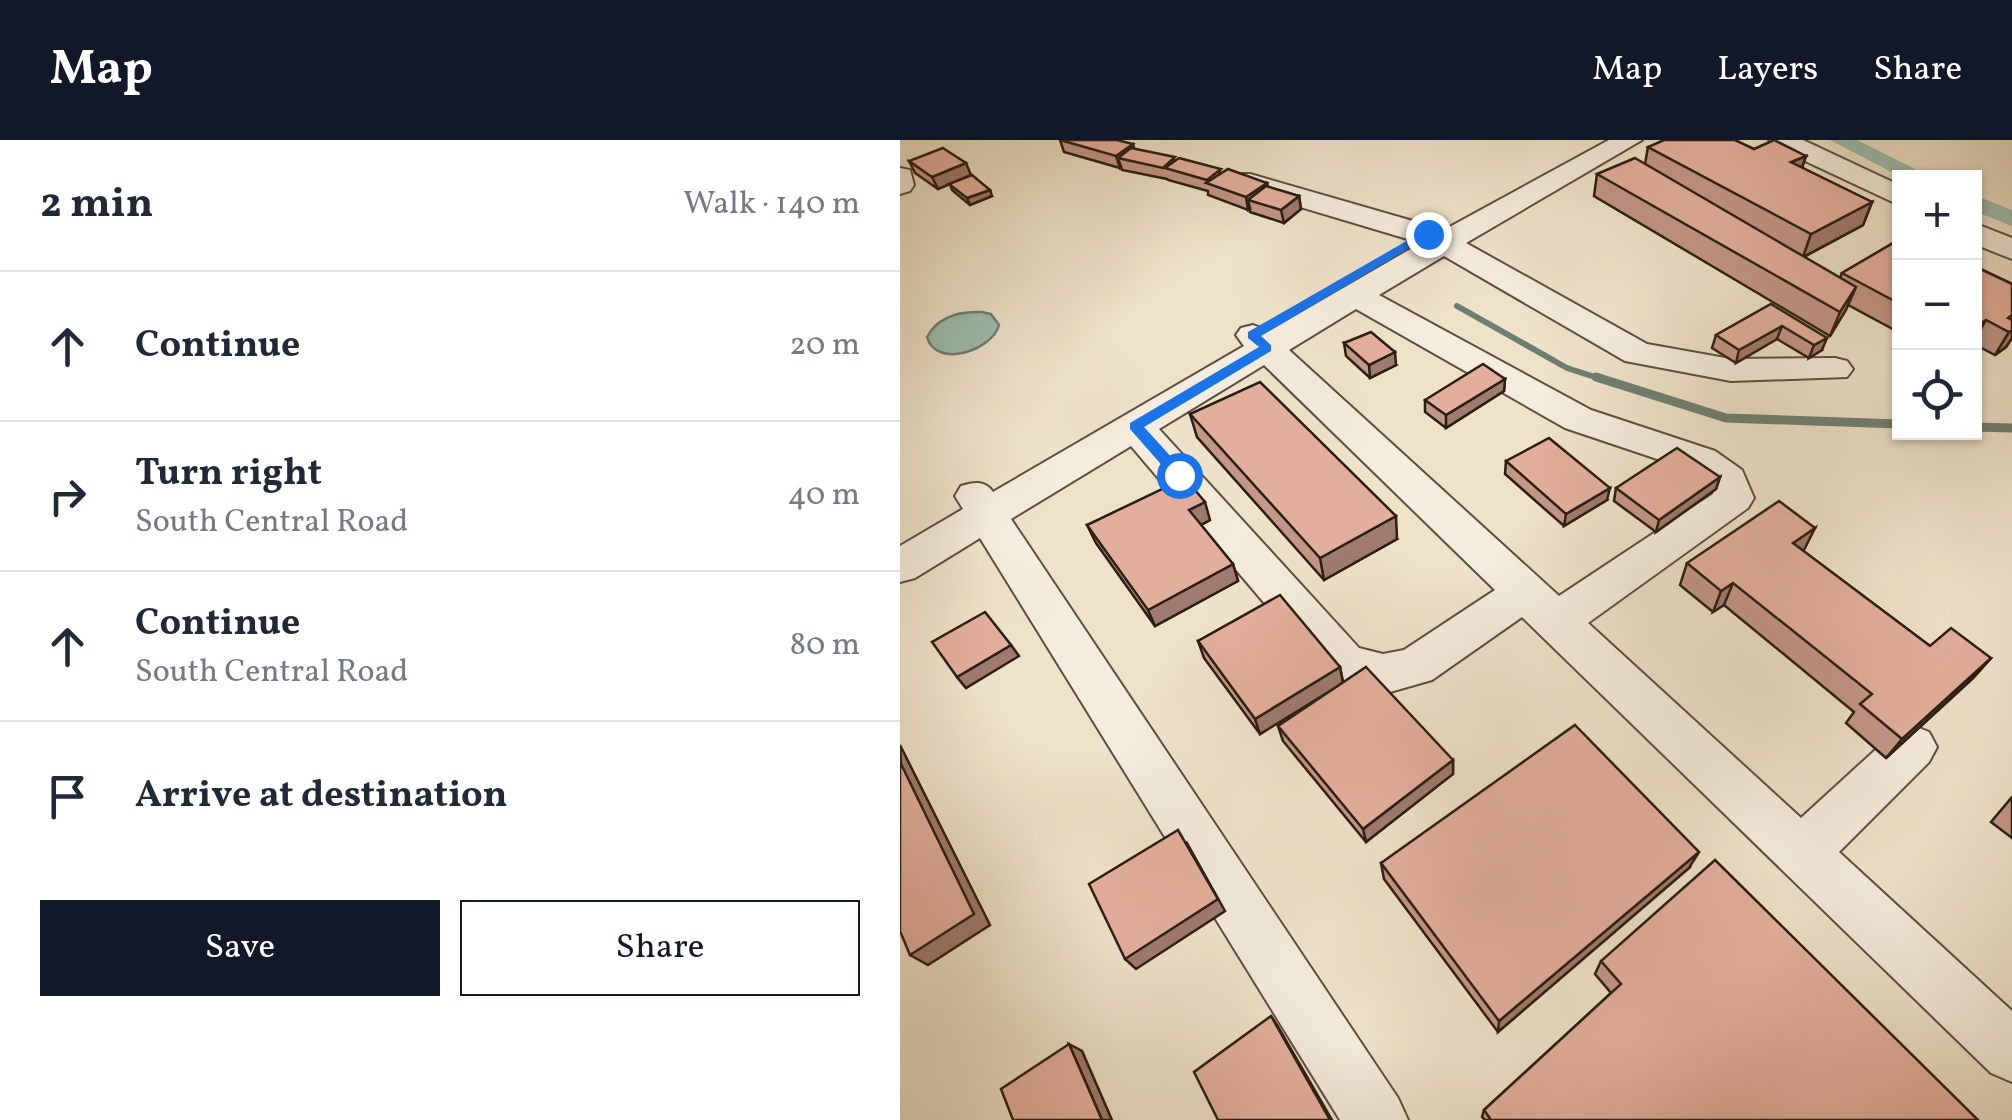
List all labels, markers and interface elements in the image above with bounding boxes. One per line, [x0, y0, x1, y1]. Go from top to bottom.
text: Map [50, 37, 153, 104]
text: Map [1592, 46, 1662, 94]
text: Layers [1717, 46, 1818, 94]
text: Share [1873, 46, 1962, 94]
map controls [1892, 170, 1982, 440]
button: + [1892, 170, 1982, 260]
text: 2 min [40, 176, 153, 235]
text: Walk · 140 m [683, 183, 860, 227]
route end [1406, 212, 1452, 258]
button: − [1892, 260, 1982, 350]
icon: ahead [40, 319, 95, 374]
text: Continue [135, 320, 300, 373]
text: 20 m [789, 324, 860, 368]
button: locate [1892, 350, 1982, 440]
text: Turn right [135, 448, 322, 501]
route start [1157, 453, 1203, 499]
icon: right [40, 469, 95, 524]
text: 40 m [788, 474, 860, 518]
text: South Central Road [135, 501, 408, 545]
text: Continue [135, 598, 300, 651]
icon: ahead [40, 619, 95, 674]
text: 80 m [790, 624, 860, 668]
text: South Central Road [135, 651, 408, 695]
icon: arrive [40, 769, 95, 824]
text: Arrive at destination [135, 770, 508, 823]
button: Save [40, 900, 440, 996]
button: Share [460, 900, 860, 996]

